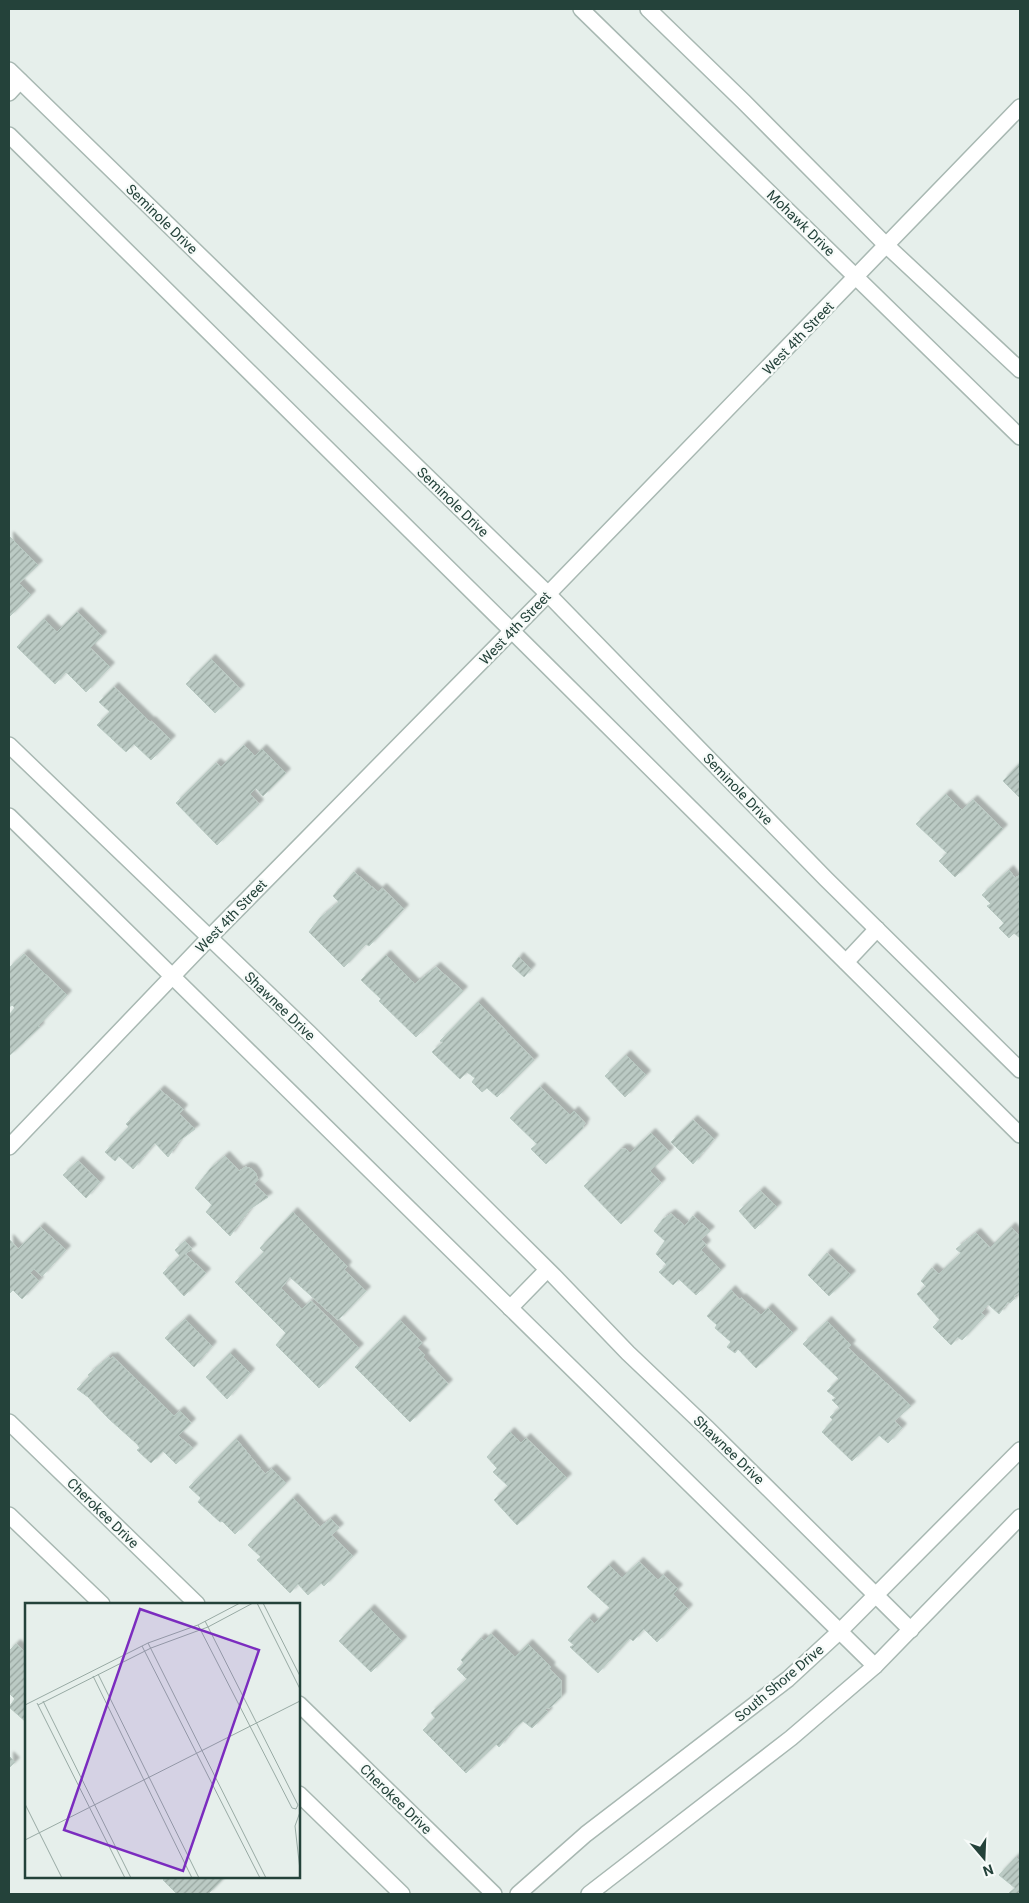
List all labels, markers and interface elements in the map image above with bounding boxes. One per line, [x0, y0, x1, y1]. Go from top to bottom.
street label: Seminole Drive [123, 181, 201, 257]
street label: Mohawk Drive [764, 187, 838, 259]
street label: West 4th Street [759, 298, 837, 378]
street label: Seminole Drive [414, 464, 492, 540]
street label: West 4th Street [476, 588, 554, 668]
street label: Seminole Drive [700, 750, 776, 828]
street label: West 4th Street [192, 876, 270, 956]
street label: Shawnee Drive [241, 968, 319, 1044]
street label: Shawnee Drive [690, 1412, 768, 1488]
street label: Cherokee Drive [64, 1475, 142, 1551]
inset map [25, 1603, 300, 1878]
street label: South Shore Drive [731, 1641, 827, 1725]
street label: Cherokee Drive [357, 1761, 435, 1837]
north arrow [959, 1833, 1009, 1883]
text: N [981, 1861, 996, 1879]

